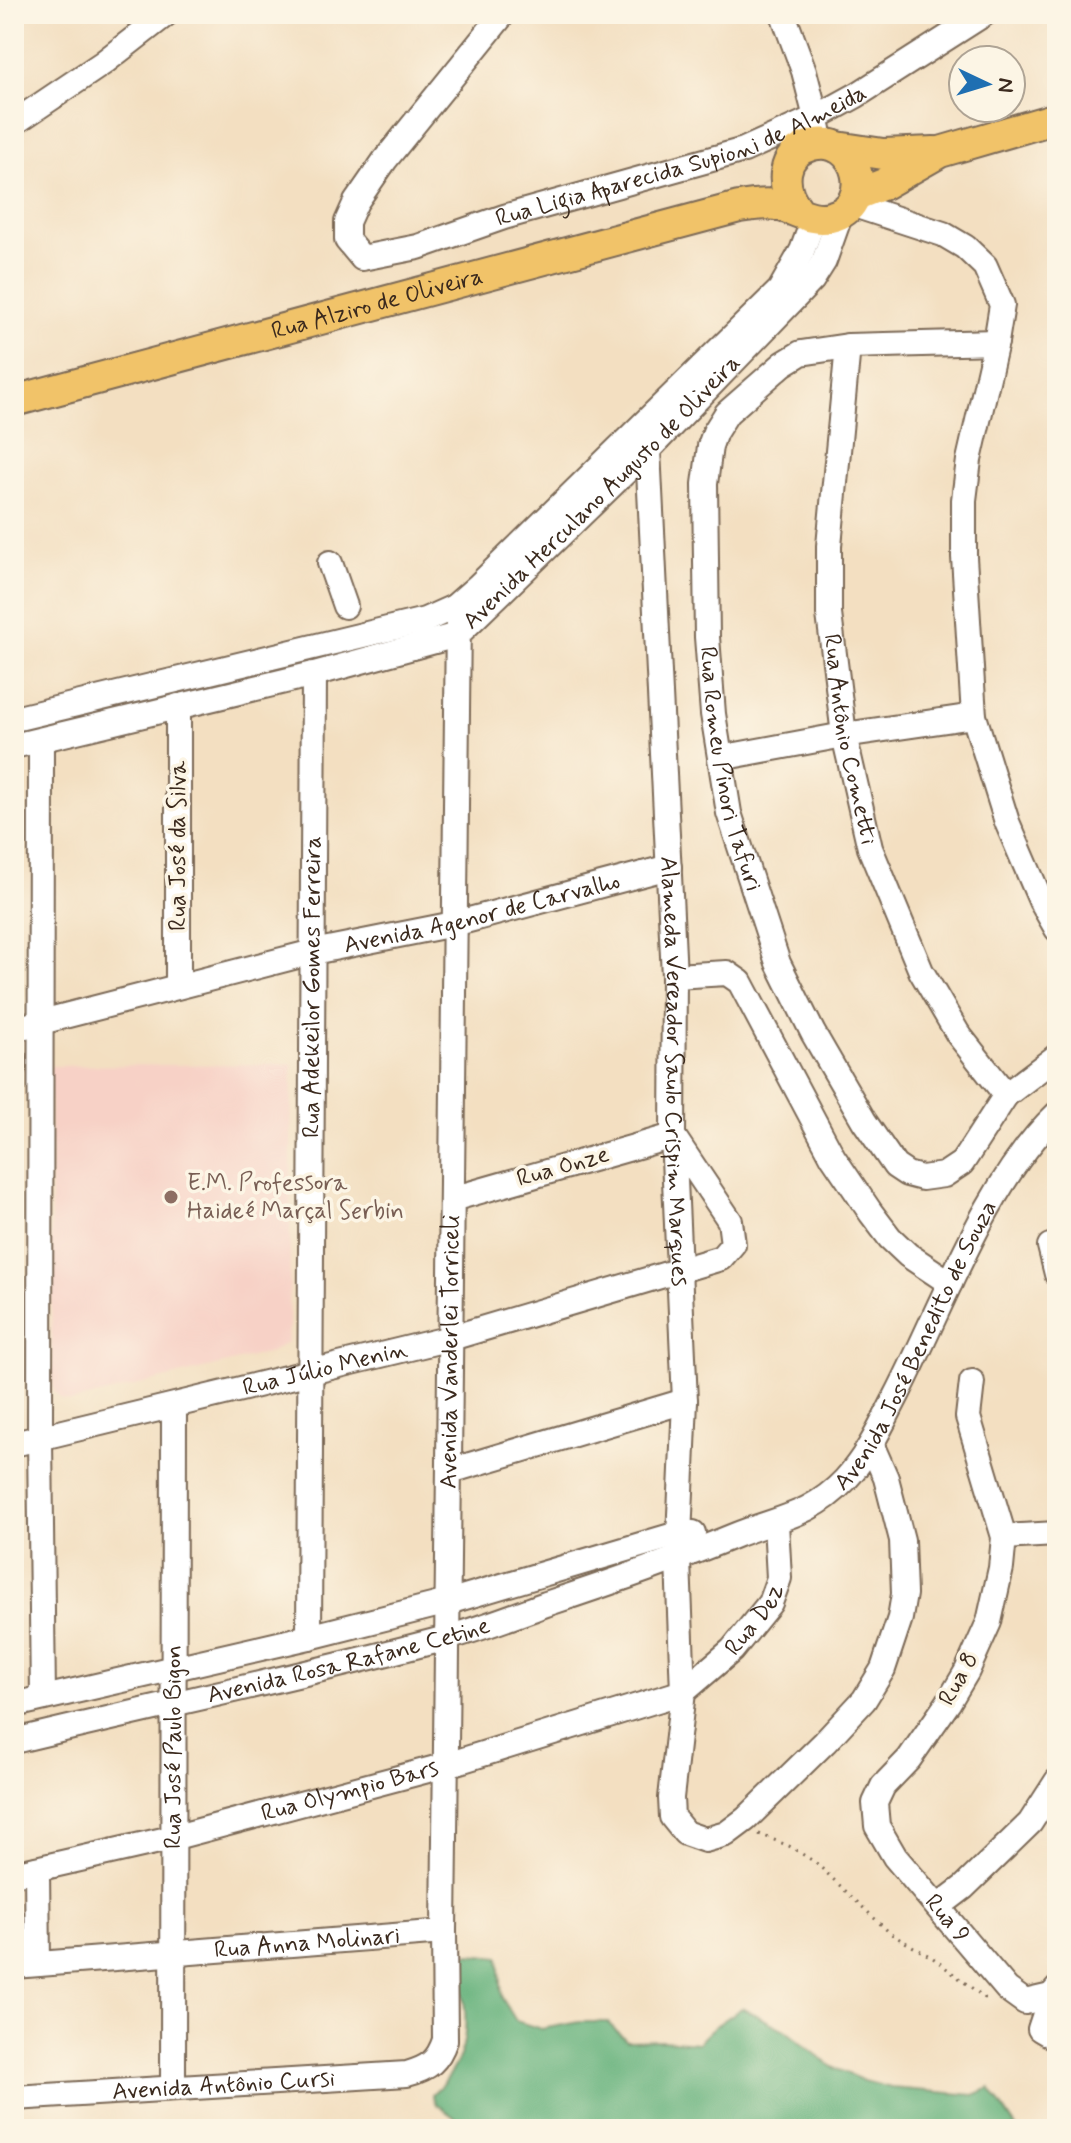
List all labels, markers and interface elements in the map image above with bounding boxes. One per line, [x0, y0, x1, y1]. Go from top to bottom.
north arrow [947, 44, 1027, 124]
street label: Rua Ligia Aparecida Supioni de Almeida [491, 77, 872, 234]
text: N [990, 77, 1019, 94]
street label: Rua Alziro de Oliveira [268, 261, 486, 347]
street label: Avenida Herculano Augusto de Oliveira [456, 348, 747, 636]
street label: Rua Antônio Cometti [816, 632, 884, 848]
street label: Rua Romeu Pinori Tafuri [692, 645, 769, 895]
street label: Rua José da Silva [163, 760, 194, 931]
street label: Rua Adekeilor Gomes Ferreira [296, 836, 329, 1138]
street label: Alameda Vereador Saulo Crispim Marques [653, 855, 695, 1287]
street label: Avenida Agenor de Carvalho [341, 865, 623, 961]
street label: Rua Onze [513, 1139, 613, 1195]
place label: E.M. Professora Haideé Marçal Serbin [187, 1168, 404, 1227]
marker: E.M. Professora Haideé Marçal Serbin [162, 1188, 180, 1206]
street label: Avenida José Benedito de Souza [827, 1195, 1005, 1498]
street label: Avenida Vanderlei Torriceli [433, 1214, 467, 1489]
street label: Rua Júlio Menin [240, 1334, 411, 1403]
street label: Rua Dez [718, 1580, 791, 1662]
street label: Avenida Rosa Rafane Cetine [204, 1610, 494, 1711]
street label: Rua José Paulo Bigon [158, 1645, 189, 1849]
street label: Rua 8 [932, 1647, 986, 1711]
street label: Rua Olympio Bars [258, 1752, 442, 1829]
street label: Rua 9 [918, 1888, 977, 1949]
street label: Rua Anna Molinari [213, 1920, 401, 1966]
street label: Avenida Antônio Cursi [111, 2063, 336, 2107]

